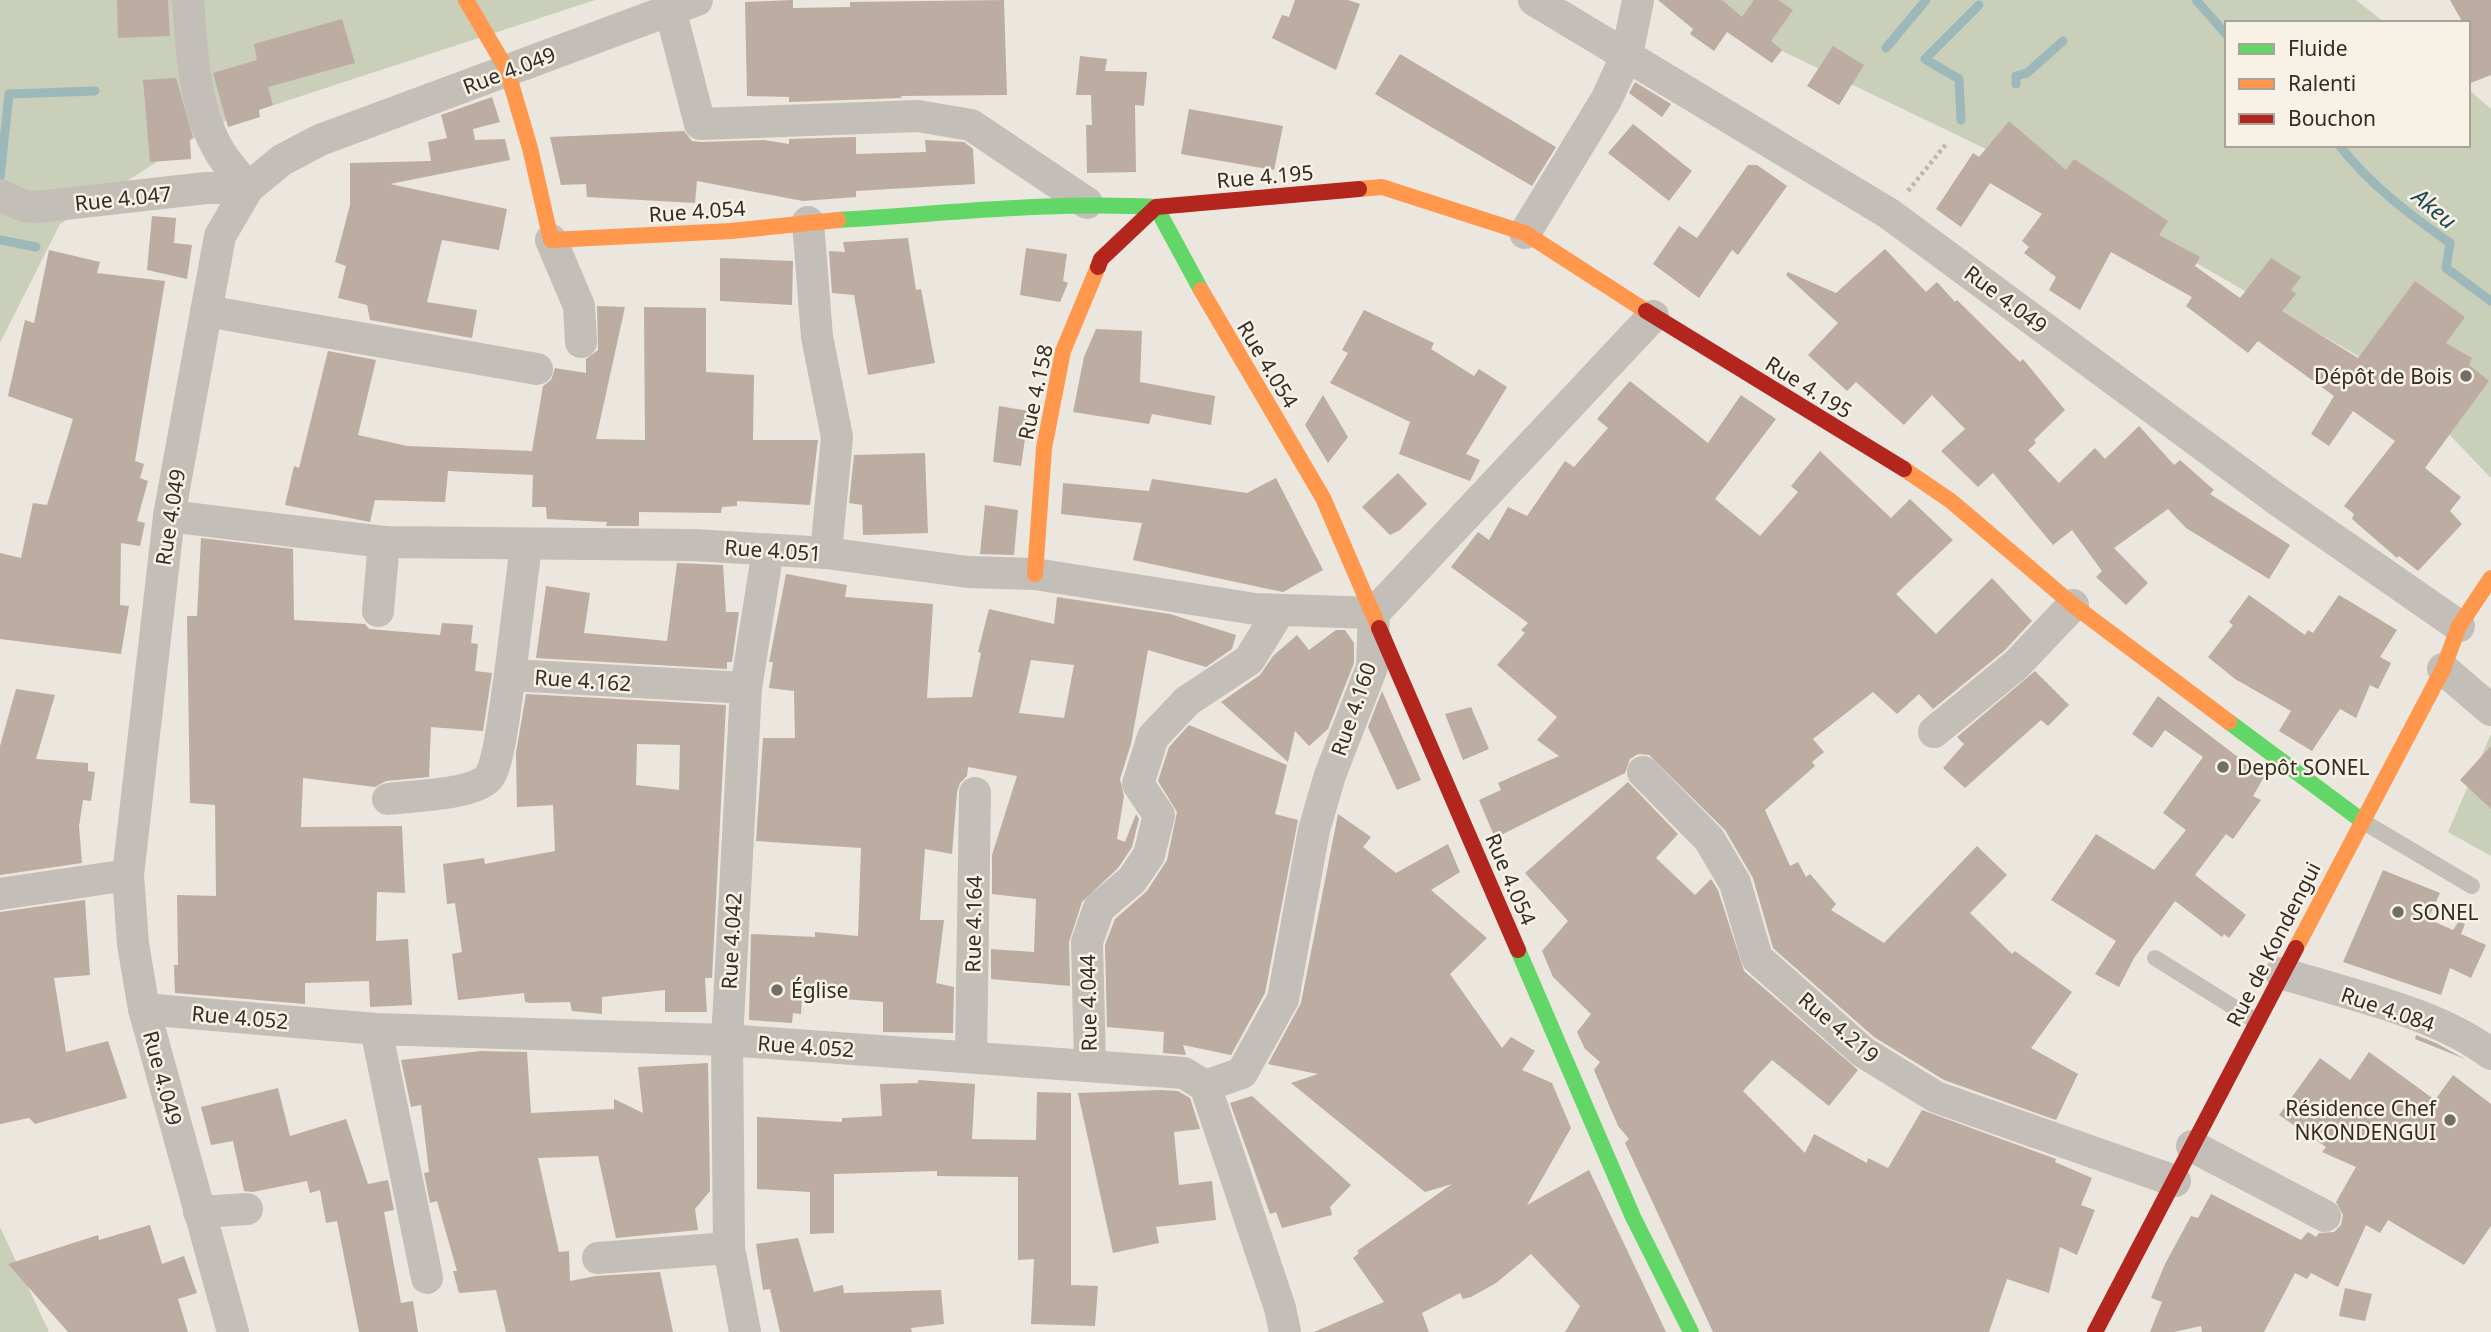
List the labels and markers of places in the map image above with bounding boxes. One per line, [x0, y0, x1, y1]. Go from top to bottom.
place label: Dépôt de Bois [2314, 362, 2452, 390]
marker: Dépôt de Bois [2458, 368, 2474, 384]
place label: Depôt SONEL [2237, 753, 2369, 781]
marker: Depôt SONEL [2215, 759, 2231, 775]
place label: SONEL [2412, 898, 2479, 926]
marker: SONEL [2390, 904, 2406, 920]
place label: Église [791, 976, 848, 1004]
marker: Église [769, 982, 785, 998]
place label: Résidence Chef NKONDENGUI [2285, 1094, 2438, 1146]
marker: Résidence Chef NKONDENGUI [2442, 1112, 2458, 1128]

